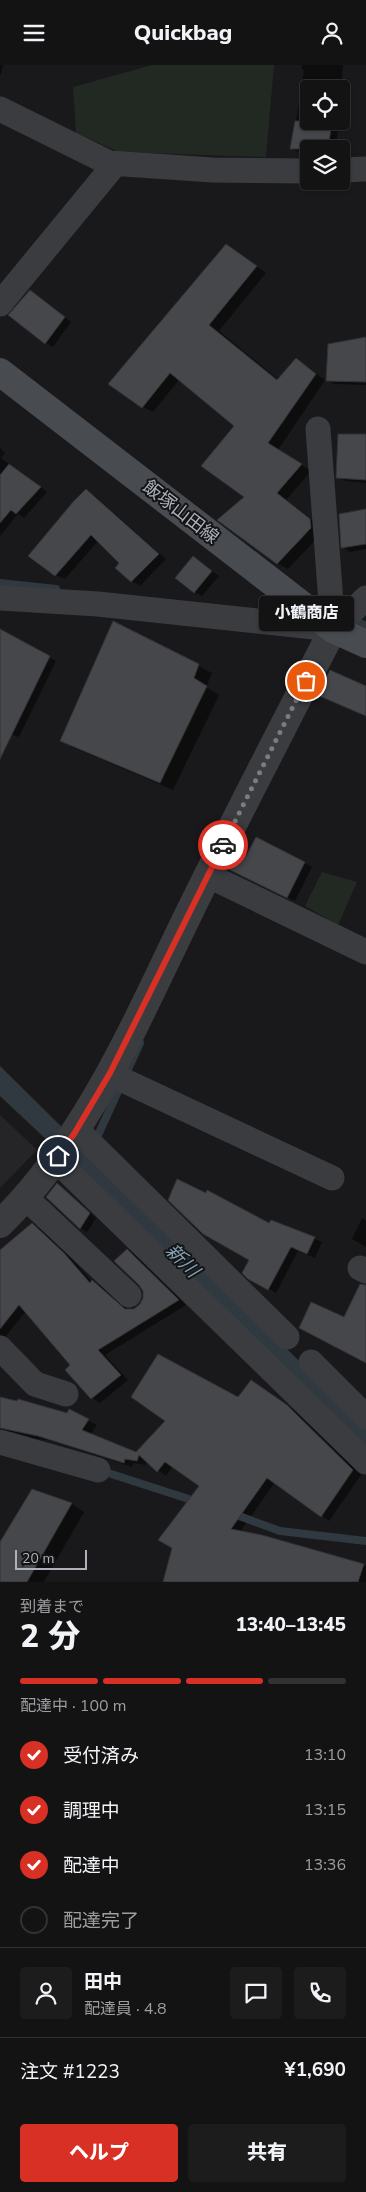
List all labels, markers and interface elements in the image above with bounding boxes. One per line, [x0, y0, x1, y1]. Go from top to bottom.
text: Quickbag [134, 18, 232, 48]
icon: menu [20, 19, 48, 47]
icon: person [318, 19, 346, 47]
map controls [300, 80, 350, 190]
button: locate [300, 80, 350, 130]
button: layers [300, 140, 350, 190]
street label: 飯塚山田線 [138, 475, 224, 549]
callout: 小鶴商店 [258, 596, 354, 631]
text: 小鶴商店 [274, 602, 339, 624]
pin [285, 660, 327, 702]
icon: bag [292, 667, 320, 695]
courier [198, 820, 248, 870]
icon: car [209, 831, 237, 859]
pin [37, 1135, 79, 1177]
icon: home [44, 1142, 72, 1170]
water label: 新川 [160, 1238, 206, 1285]
scale bar [15, 1547, 88, 1570]
text: 20 m [22, 1549, 54, 1568]
text: 到着まで [20, 1596, 84, 1618]
text: 13:40–13:45 [235, 1612, 346, 1638]
text: 2 分 [20, 1615, 80, 1658]
text: 配達中 · 100 m [20, 1695, 126, 1717]
icon: check [20, 1741, 48, 1769]
text: 受付済み [63, 1743, 139, 1769]
text: 13:10 [304, 1744, 346, 1766]
icon: check [20, 1796, 48, 1824]
text: 調理中 [63, 1798, 120, 1824]
text: 13:15 [304, 1799, 346, 1821]
icon: check [20, 1851, 48, 1879]
text: 配達中 [63, 1853, 120, 1879]
text: 13:36 [304, 1854, 346, 1876]
text: 配達完了 [63, 1908, 139, 1934]
button: person [20, 1967, 72, 2019]
button: chat [230, 1967, 282, 2019]
button: phone [294, 1967, 346, 2019]
text: 田中 [84, 1969, 122, 1995]
text: 配達員 · 4.8 [84, 1998, 167, 2020]
text: ¥1,690 [284, 2057, 346, 2083]
text: 注文 #1223 [20, 2059, 120, 2085]
button: ヘルプ [20, 2124, 178, 2182]
button: 共有 [188, 2124, 346, 2182]

